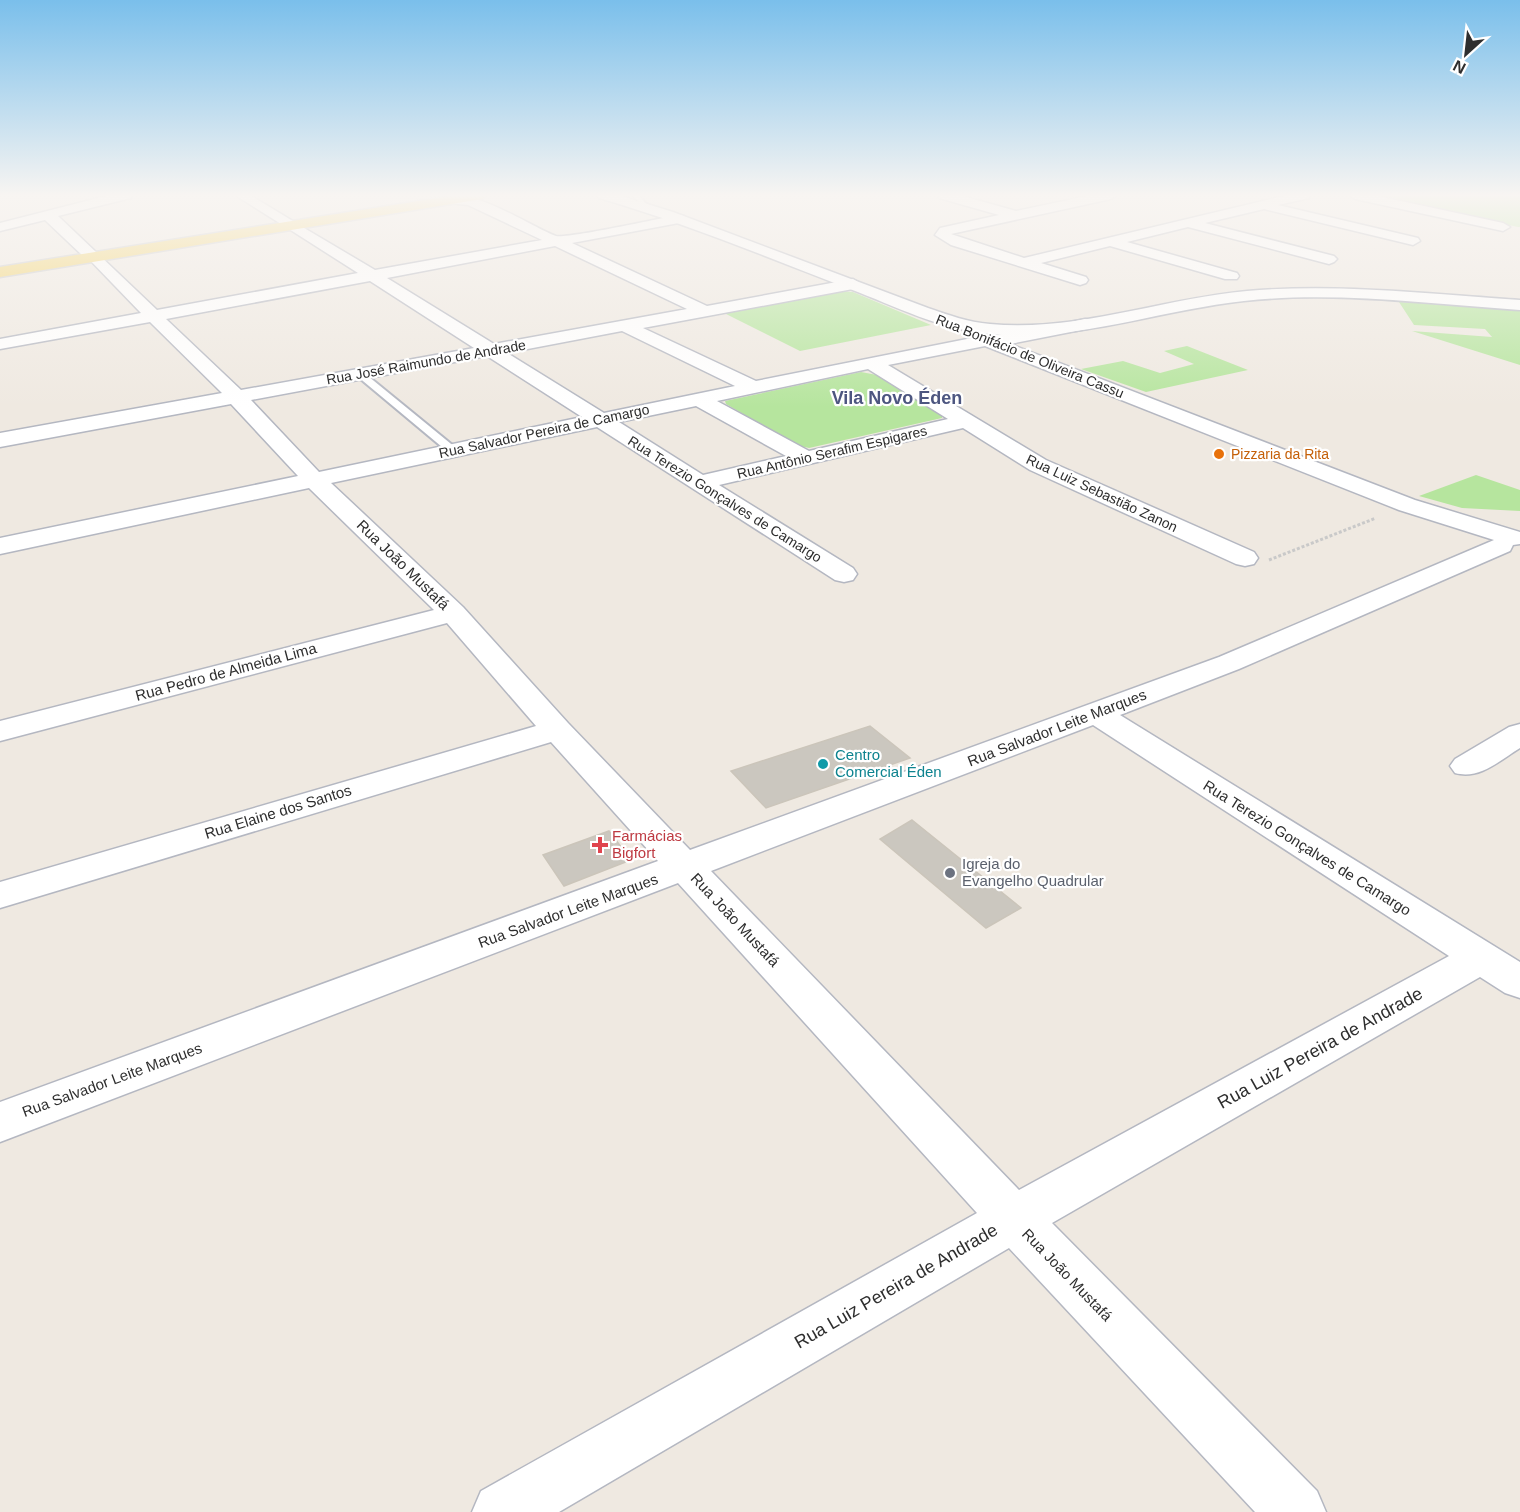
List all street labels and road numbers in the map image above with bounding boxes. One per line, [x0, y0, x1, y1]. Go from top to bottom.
street label: Rua Bonifácio de Oliveira Cassu [934, 311, 1126, 401]
street label: Rua José Raimundo de Andrade [325, 337, 527, 387]
street label: Rua Salvador Pereira de Camargo [437, 401, 651, 461]
street label: Rua Antônio Serafim Espigares [735, 422, 929, 482]
street label: Rua Terezio Gonçalves de Camargo [625, 432, 825, 566]
street label: Rua Luiz Sebastião Zanon [1024, 451, 1180, 535]
street label: Rua João Mustafá [354, 516, 454, 613]
street label: Rua Pedro de Almeida Lima [133, 639, 319, 704]
street label: Rua Salvador Leite Marques [965, 686, 1149, 770]
street label: Rua Terezio Gonçalves de Camargo [1200, 776, 1414, 919]
street label: Rua Elaine dos Santos [202, 781, 353, 842]
street label: Rua João Mustafá [688, 869, 784, 970]
street label: Rua Salvador Leite Marques [476, 870, 660, 951]
street label: Rua Luiz Pereira de Andrade [1214, 983, 1426, 1113]
street label: Rua Salvador Leite Marques [20, 1039, 204, 1120]
street label: Rua Luiz Pereira de Andrade [791, 1220, 1001, 1352]
street label: Rua João Mustafá [1019, 1225, 1116, 1325]

